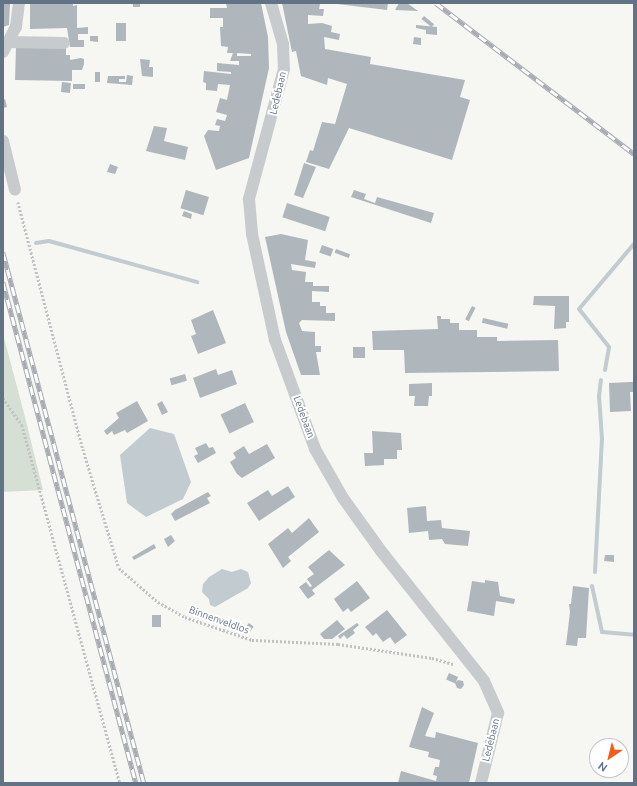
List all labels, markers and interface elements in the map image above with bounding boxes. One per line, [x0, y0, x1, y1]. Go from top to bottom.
street label: Ledebaan [267, 70, 289, 116]
street label: Ledebaan [291, 394, 317, 440]
street label: Binnenveldlos [187, 604, 251, 636]
street label: Ledebaan [480, 717, 502, 763]
north arrow [589, 738, 629, 778]
text: N [596, 760, 609, 774]

